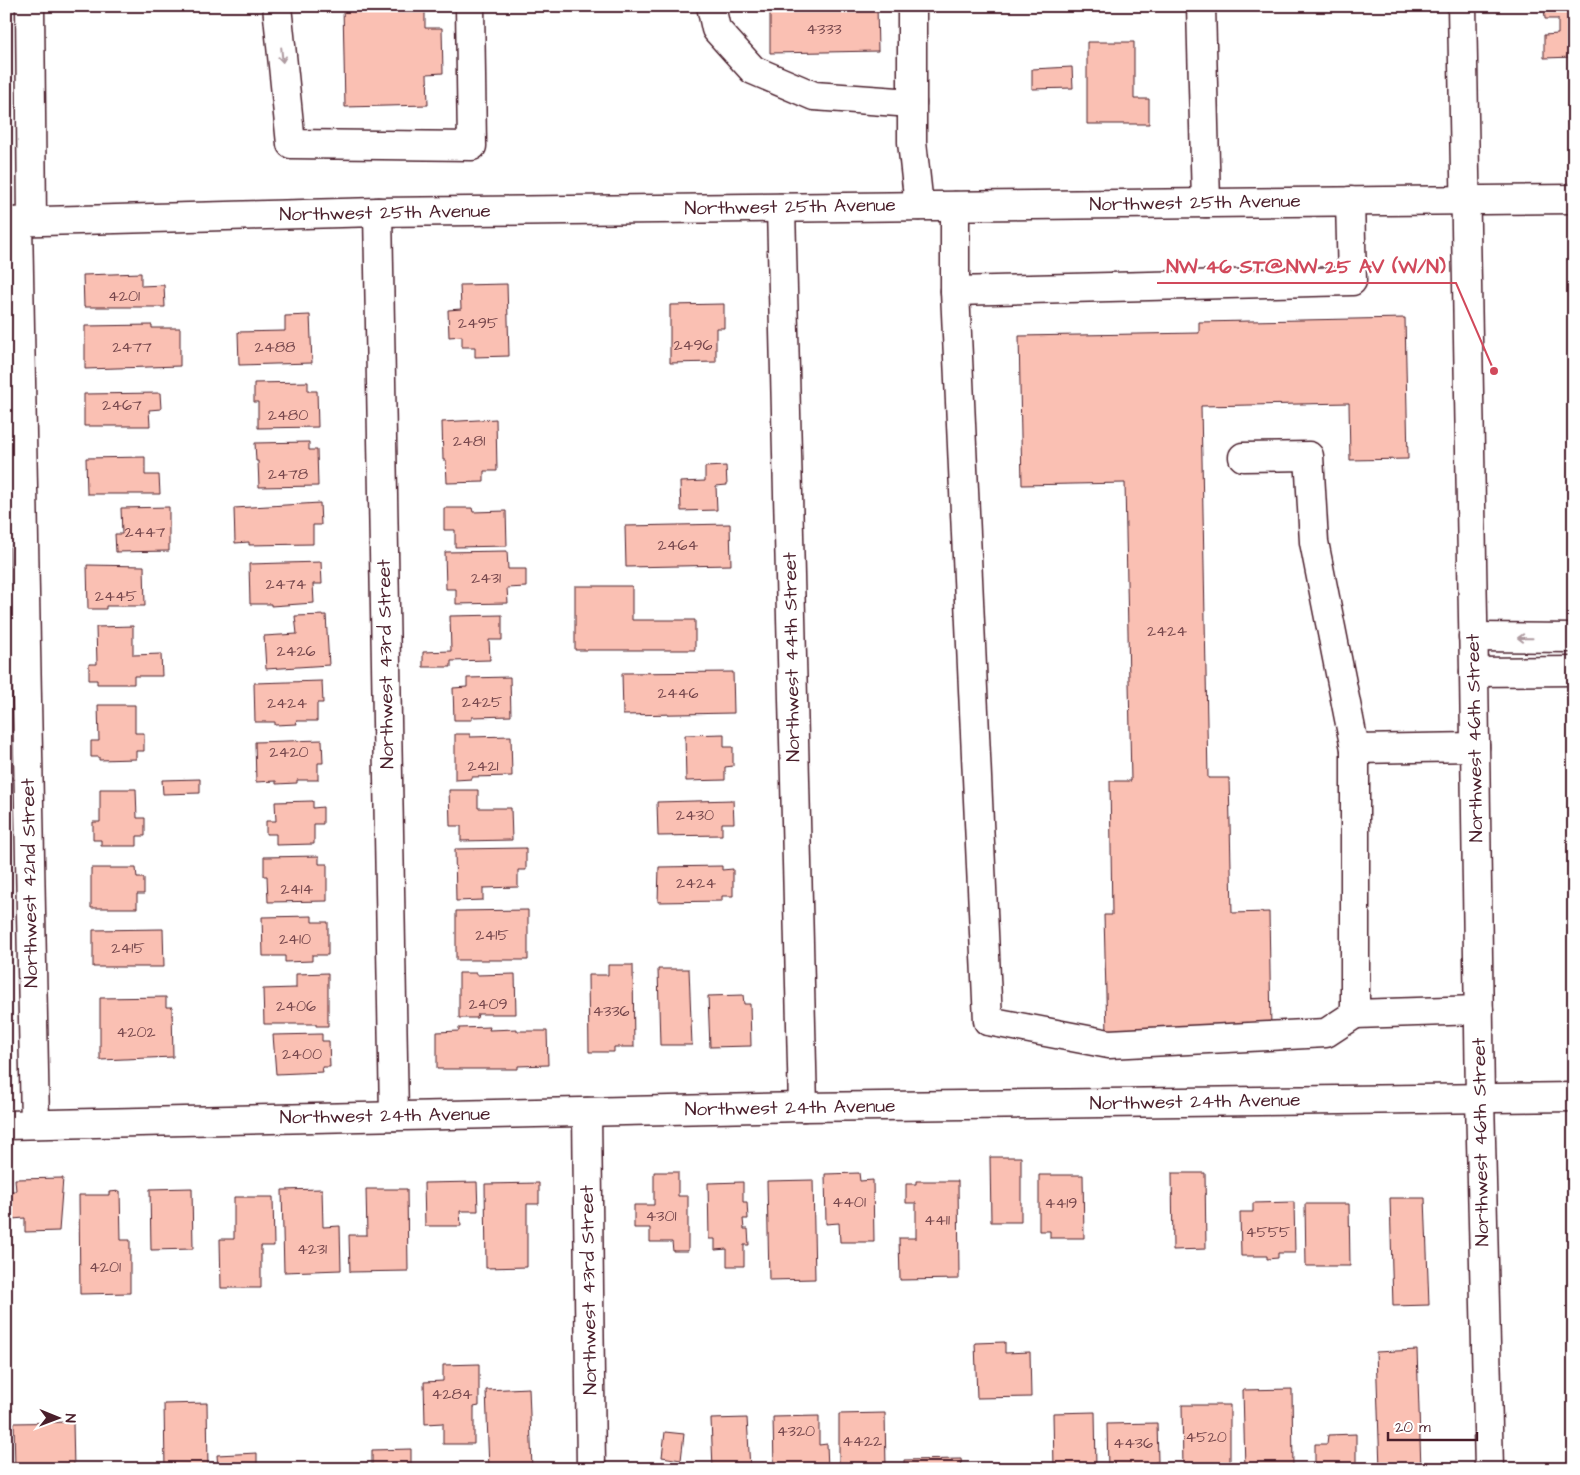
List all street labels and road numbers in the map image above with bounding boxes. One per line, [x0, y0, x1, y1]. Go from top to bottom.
street label: Northwest 25th Avenue [1089, 188, 1301, 218]
street label: Northwest 25th Avenue [684, 192, 896, 222]
street label: Northwest 25th Avenue [279, 198, 491, 228]
street label: Northwest 44th Street [777, 552, 807, 762]
street label: Northwest 43rd Street [371, 559, 401, 769]
street label: Northwest 46th Street [1460, 633, 1490, 843]
street label: Northwest 42nd Street [15, 778, 45, 988]
street label: Northwest 46th Street [1466, 1037, 1496, 1247]
street label: Northwest 24th Avenue [1089, 1087, 1301, 1117]
street label: Northwest 24th Avenue [684, 1093, 896, 1123]
street label: Northwest 24th Avenue [279, 1101, 491, 1131]
street label: Northwest 43rd Street [574, 1185, 604, 1395]

